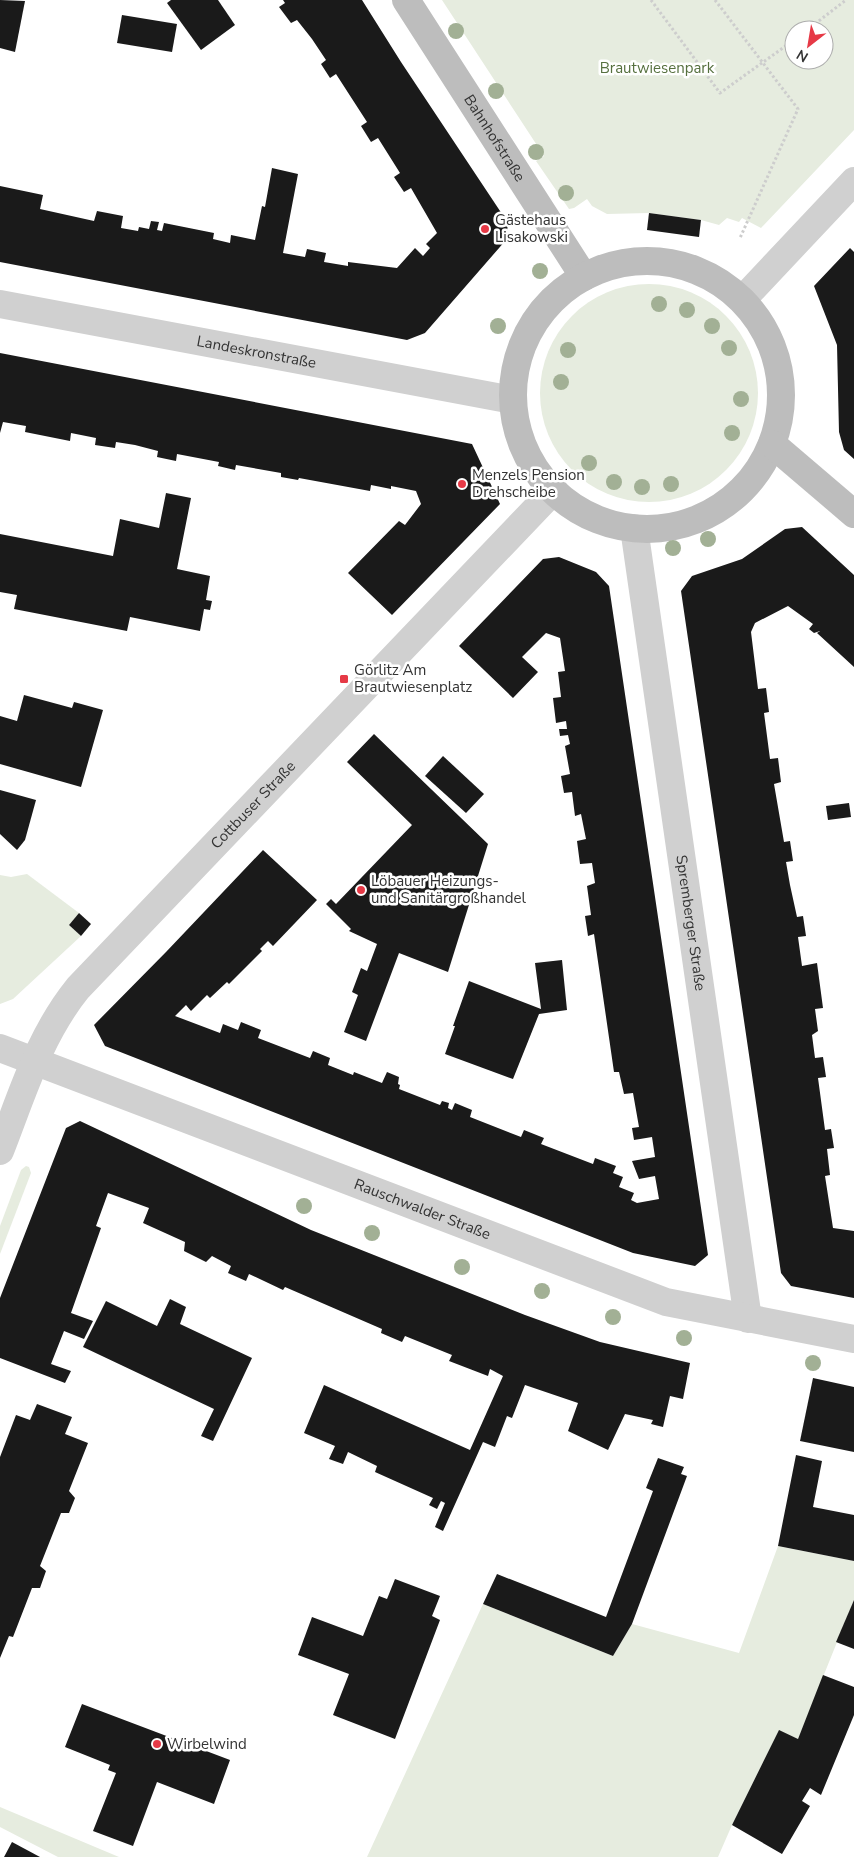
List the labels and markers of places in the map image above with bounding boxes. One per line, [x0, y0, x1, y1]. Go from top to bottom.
place label: Gästehaus Lisakowski [495, 210, 568, 247]
marker: Gästehaus Lisakowski [479, 223, 491, 235]
place label: Menzels Pension Drehscheibe [472, 465, 585, 502]
marker: Menzels Pension Drehscheibe [456, 478, 468, 490]
place label: Görlitz Am Brautwiesenplatz [354, 660, 472, 697]
marker: Görlitz Am Brautwiesenplatz [338, 673, 350, 685]
place label: Löbauer Heizungs- und Sanitärgroßhandel [371, 871, 527, 908]
marker: Löbauer Heizungs- und Sanitärgroßhandel [355, 884, 367, 896]
place label: Wirbelwind [167, 1734, 247, 1754]
marker: Wirbelwind [151, 1738, 163, 1750]

